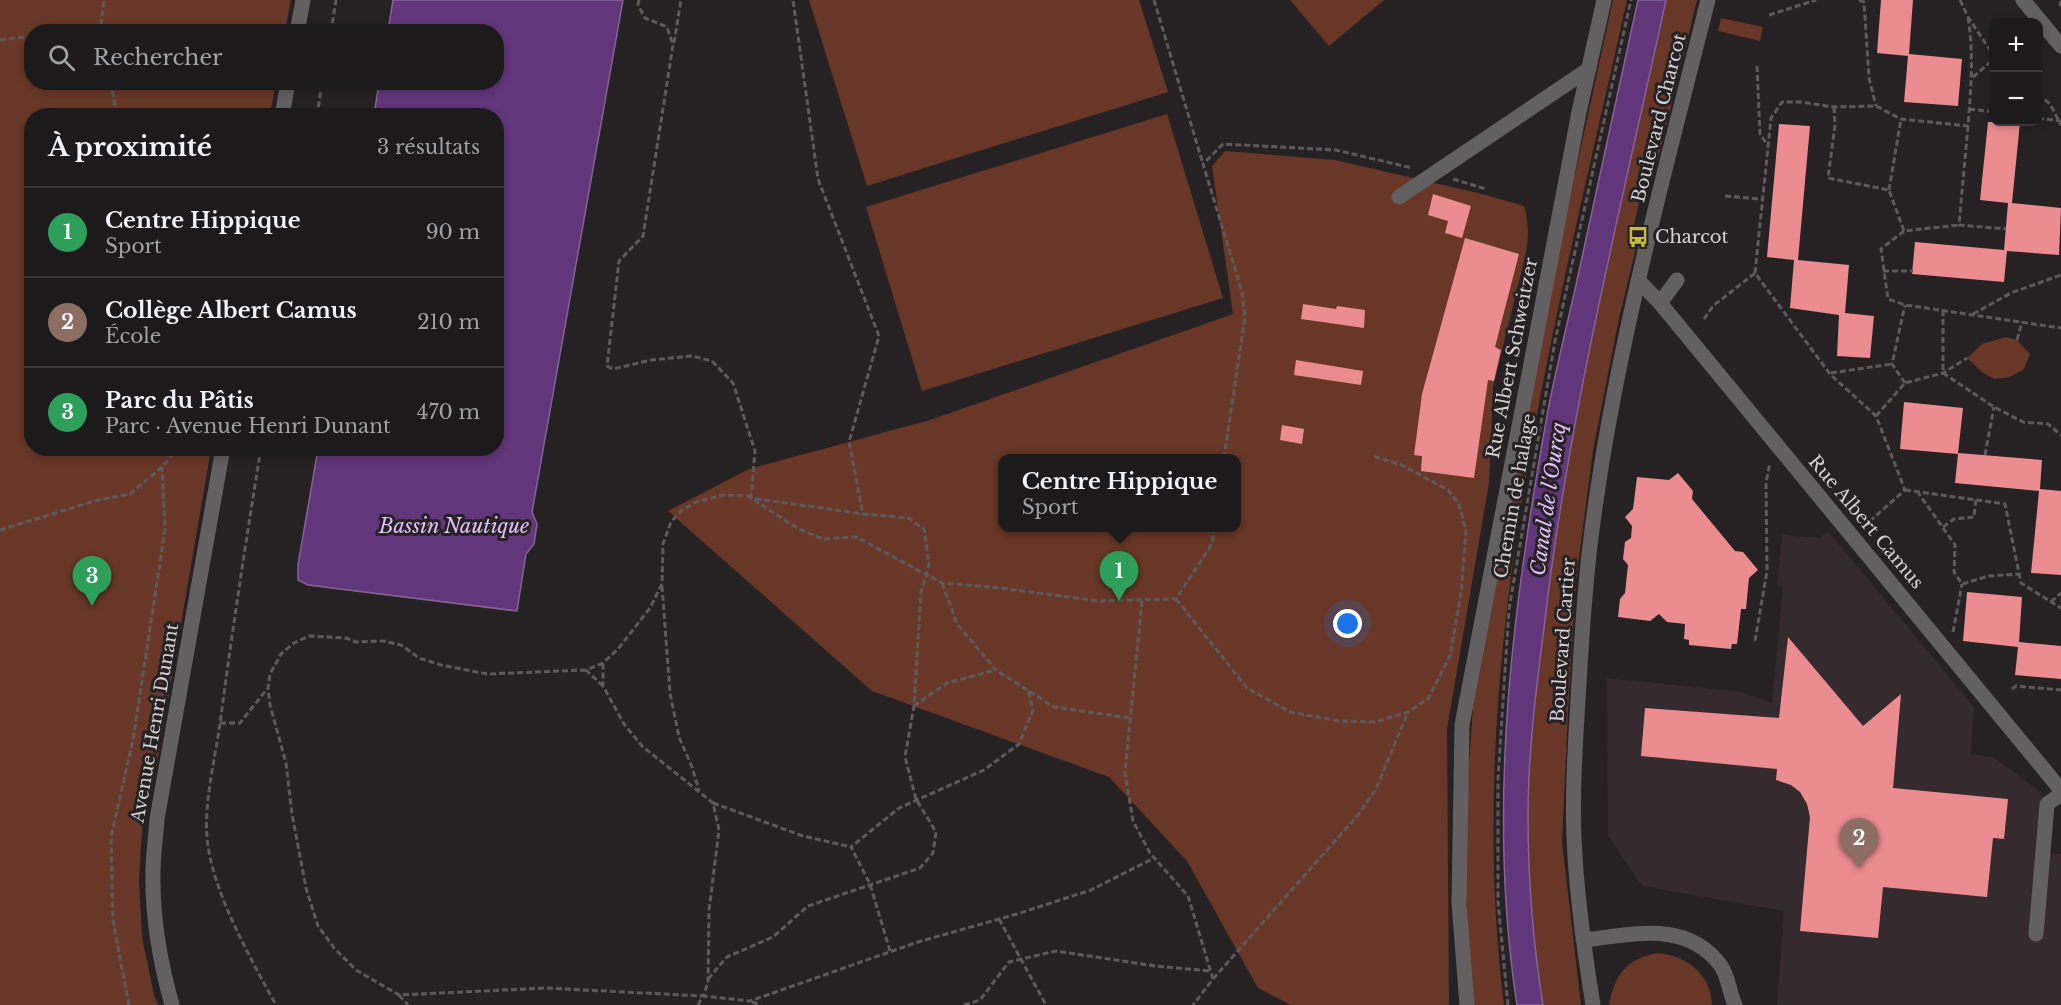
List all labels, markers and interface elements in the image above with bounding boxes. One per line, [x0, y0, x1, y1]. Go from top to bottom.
map controls [1989, 18, 2043, 126]
button: + [1989, 18, 2043, 72]
search box [24, 24, 504, 90]
street label: Boulevard Charcot [1627, 31, 1691, 205]
icon: search [45, 41, 78, 74]
text: Rechercher [93, 44, 223, 71]
button: − [1989, 72, 2043, 126]
text: À proximité [48, 131, 212, 163]
text: 3 résultats [377, 135, 480, 159]
text: Centre Hippique [105, 207, 301, 234]
text: 1 [63, 220, 72, 244]
text: 90 m [426, 220, 480, 244]
bus stop icon: Charcot [1626, 225, 1650, 249]
place label: Charcot [1655, 226, 1729, 248]
text: Sport [105, 234, 162, 258]
street label: Rue Albert Schweitzer [1482, 255, 1542, 460]
text: Collège Albert Camus [105, 297, 357, 324]
text: 2 [61, 310, 74, 334]
text: 210 m [417, 310, 480, 334]
text: École [105, 324, 161, 348]
text: Parc du Pâtis [105, 387, 254, 414]
text: 3 [61, 400, 74, 424]
text: 470 m [417, 400, 480, 424]
street label: Chemin de halage [1490, 412, 1540, 580]
text: Parc · Avenue Henri Dunant [105, 414, 391, 438]
water label: Canal de l'Ourcq [1525, 421, 1571, 577]
street label: Rue Albert Camus [1804, 451, 1928, 593]
popup [998, 454, 1241, 532]
text: Centre Hippique [1022, 468, 1217, 495]
text: Sport [1022, 495, 1078, 519]
water label: Bassin Nautique [378, 514, 529, 538]
pin: 1 [1100, 552, 1138, 601]
pin: 3 [72, 556, 112, 606]
street label: Boulevard Cartier [1546, 557, 1580, 723]
your location [1333, 609, 1362, 638]
street label: Avenue Henri Dunant [126, 621, 183, 825]
pin: 2 [1840, 818, 1878, 868]

